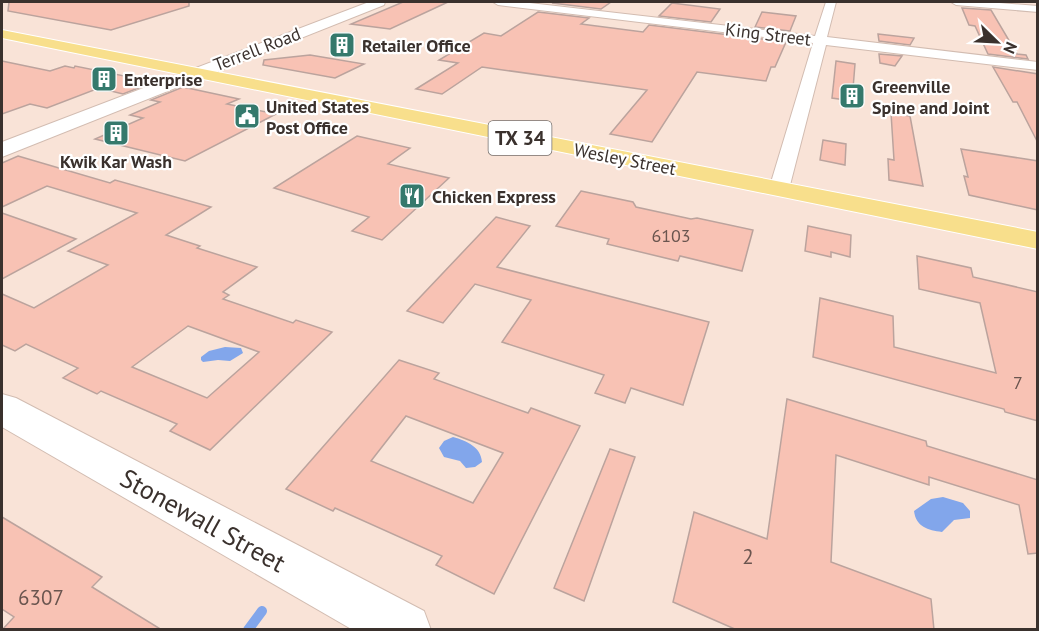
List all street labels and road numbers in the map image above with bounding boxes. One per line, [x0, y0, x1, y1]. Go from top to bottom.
street label: King Street [724, 17, 812, 51]
street label: Terrell Road [210, 22, 304, 76]
road number: TX 34 [488, 121, 552, 155]
street label: Wesley Street [572, 138, 678, 180]
street label: Stonewall Street [115, 461, 292, 579]

